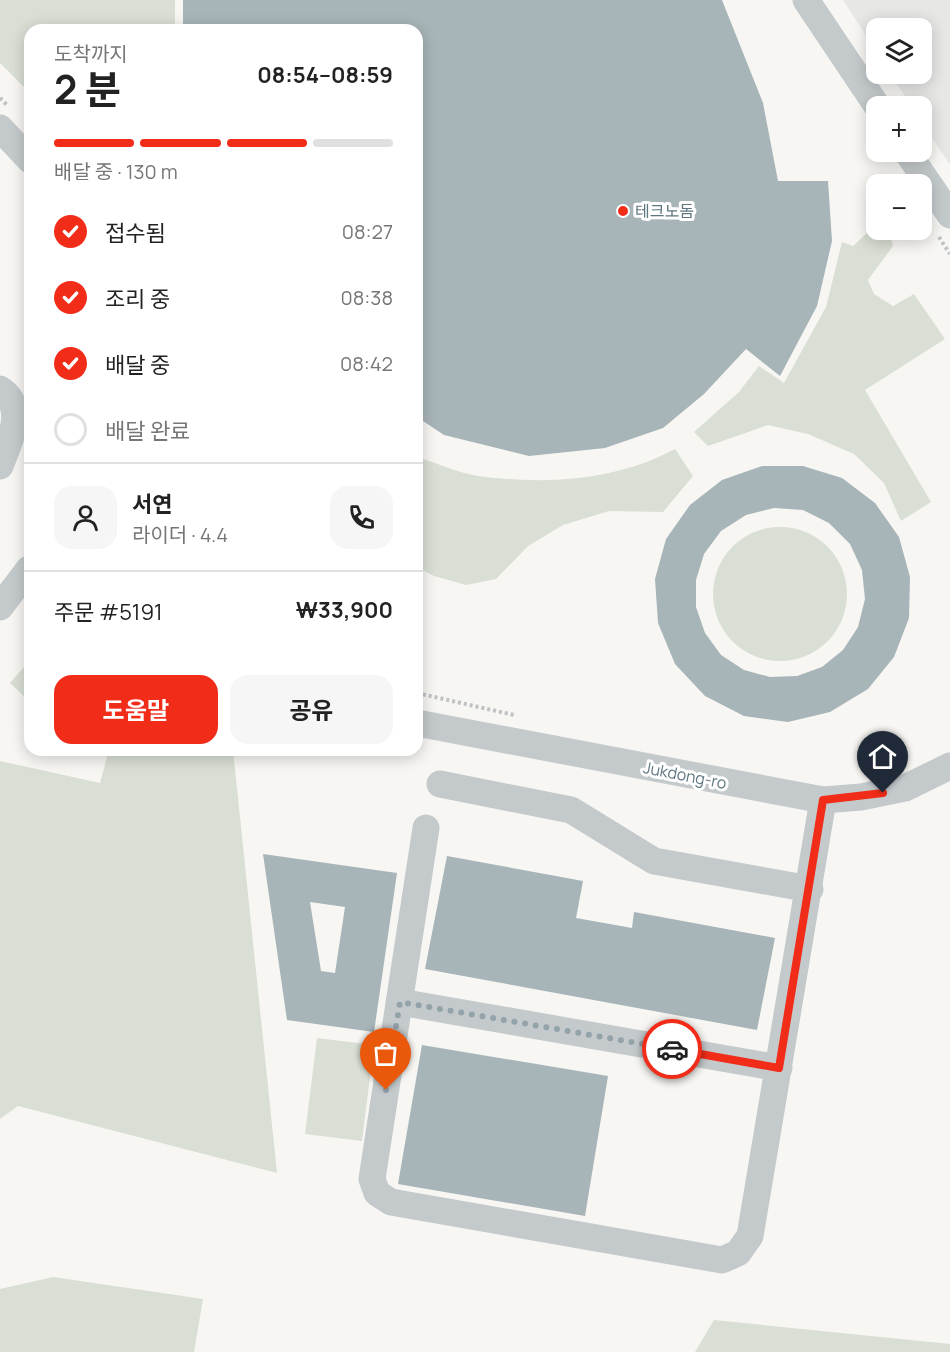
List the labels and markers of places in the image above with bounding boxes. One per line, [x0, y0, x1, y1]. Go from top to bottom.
place label: 테크노돔 [635, 200, 694, 222]
marker: 테크노돔 [616, 204, 630, 218]
pin [857, 731, 908, 793]
pin [360, 1028, 411, 1090]

